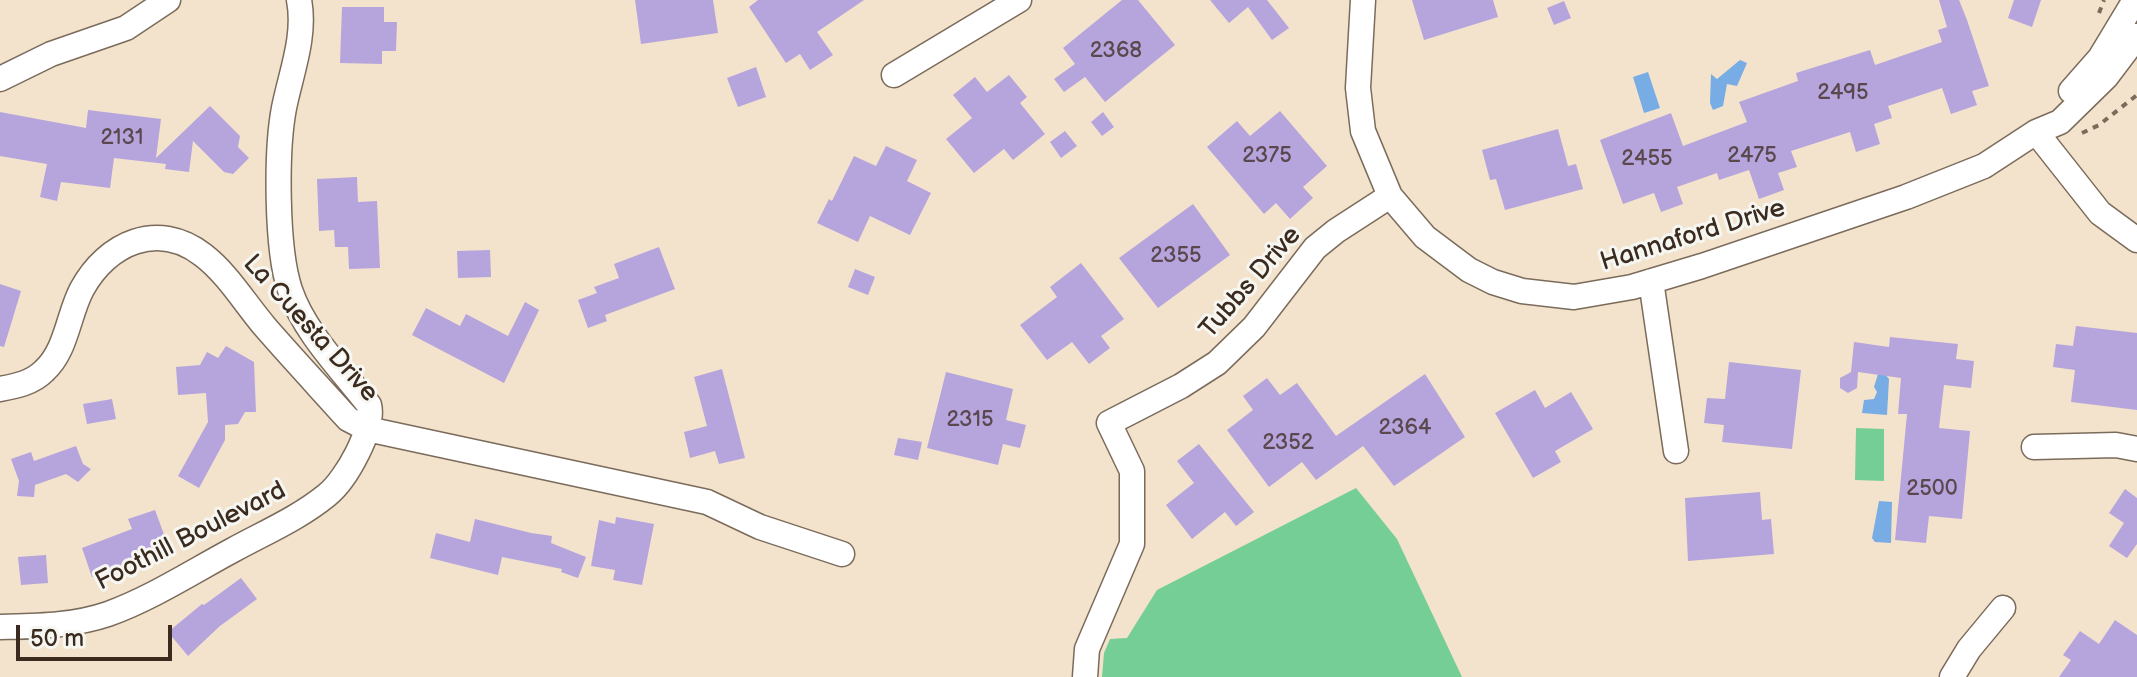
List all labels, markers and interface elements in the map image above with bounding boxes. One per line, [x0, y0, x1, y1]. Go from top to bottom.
house number: 2368 [1090, 38, 1142, 64]
house number: 2495 [1817, 80, 1869, 106]
house number: 2131 [100, 125, 144, 151]
house number: 2375 [1242, 143, 1292, 169]
house number: 2475 [1727, 143, 1777, 169]
house number: 2455 [1621, 146, 1673, 172]
street label: Hannaford Drive [1597, 193, 1789, 279]
street label: Tubbs Drive [1194, 221, 1308, 345]
house number: 2355 [1150, 243, 1202, 269]
street label: La Cuesta Drive [236, 249, 384, 409]
house number: 2315 [946, 407, 994, 433]
house number: 2364 [1379, 415, 1431, 441]
house number: 2352 [1262, 430, 1314, 456]
street label: Foothill Boulevard [91, 476, 291, 598]
house number: 2500 [1906, 476, 1958, 502]
scale bar [20, 609, 176, 659]
text: 50 m [30, 624, 84, 653]

